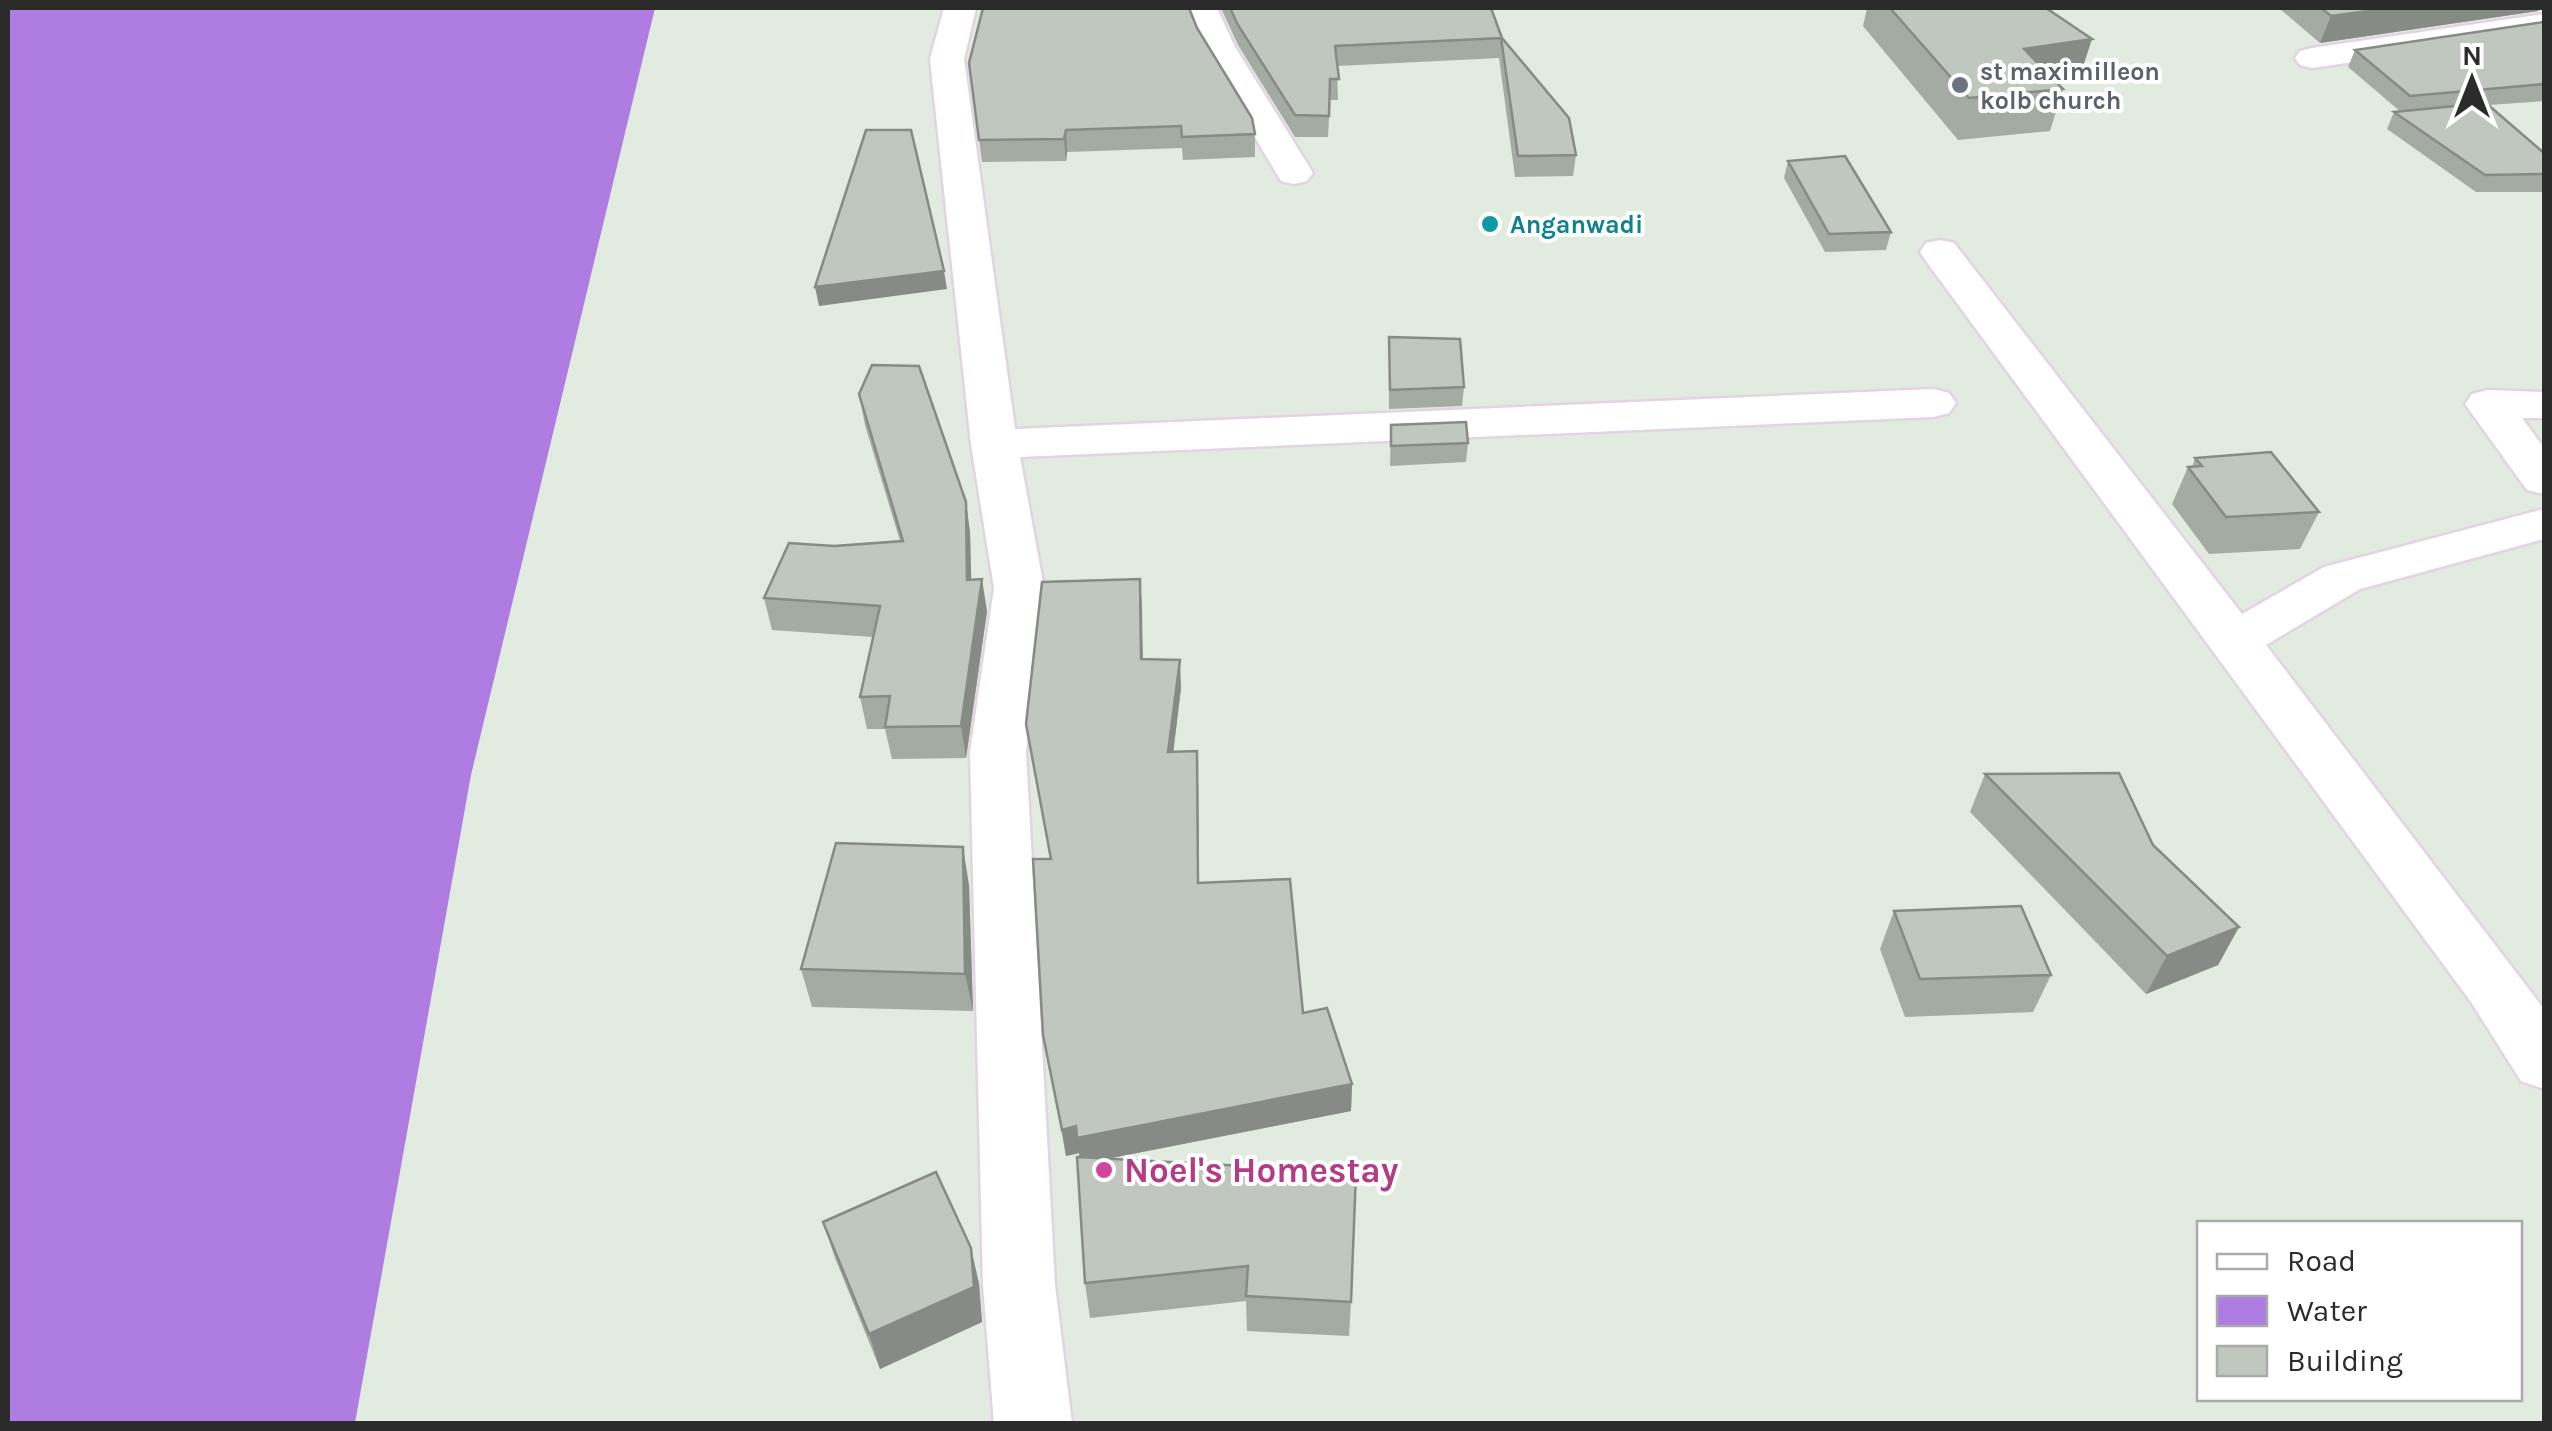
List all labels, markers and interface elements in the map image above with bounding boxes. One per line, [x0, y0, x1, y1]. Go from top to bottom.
north arrow [2422, 30, 2522, 130]
text: N [2462, 39, 2482, 72]
place label: st maximilleon kolb church [1980, 57, 2160, 115]
marker: st maximilleon kolb church [1949, 74, 1971, 96]
place label: Anganwadi [1510, 210, 1643, 239]
marker: Anganwadi [1479, 213, 1501, 235]
place label: Noel's Homestay [1124, 1150, 1399, 1192]
marker: Noel's Homestay [1093, 1159, 1115, 1181]
legend [2197, 1221, 2522, 1401]
text: Road [2287, 1243, 2356, 1279]
text: Water [2287, 1293, 2367, 1329]
text: Building [2287, 1343, 2403, 1379]

